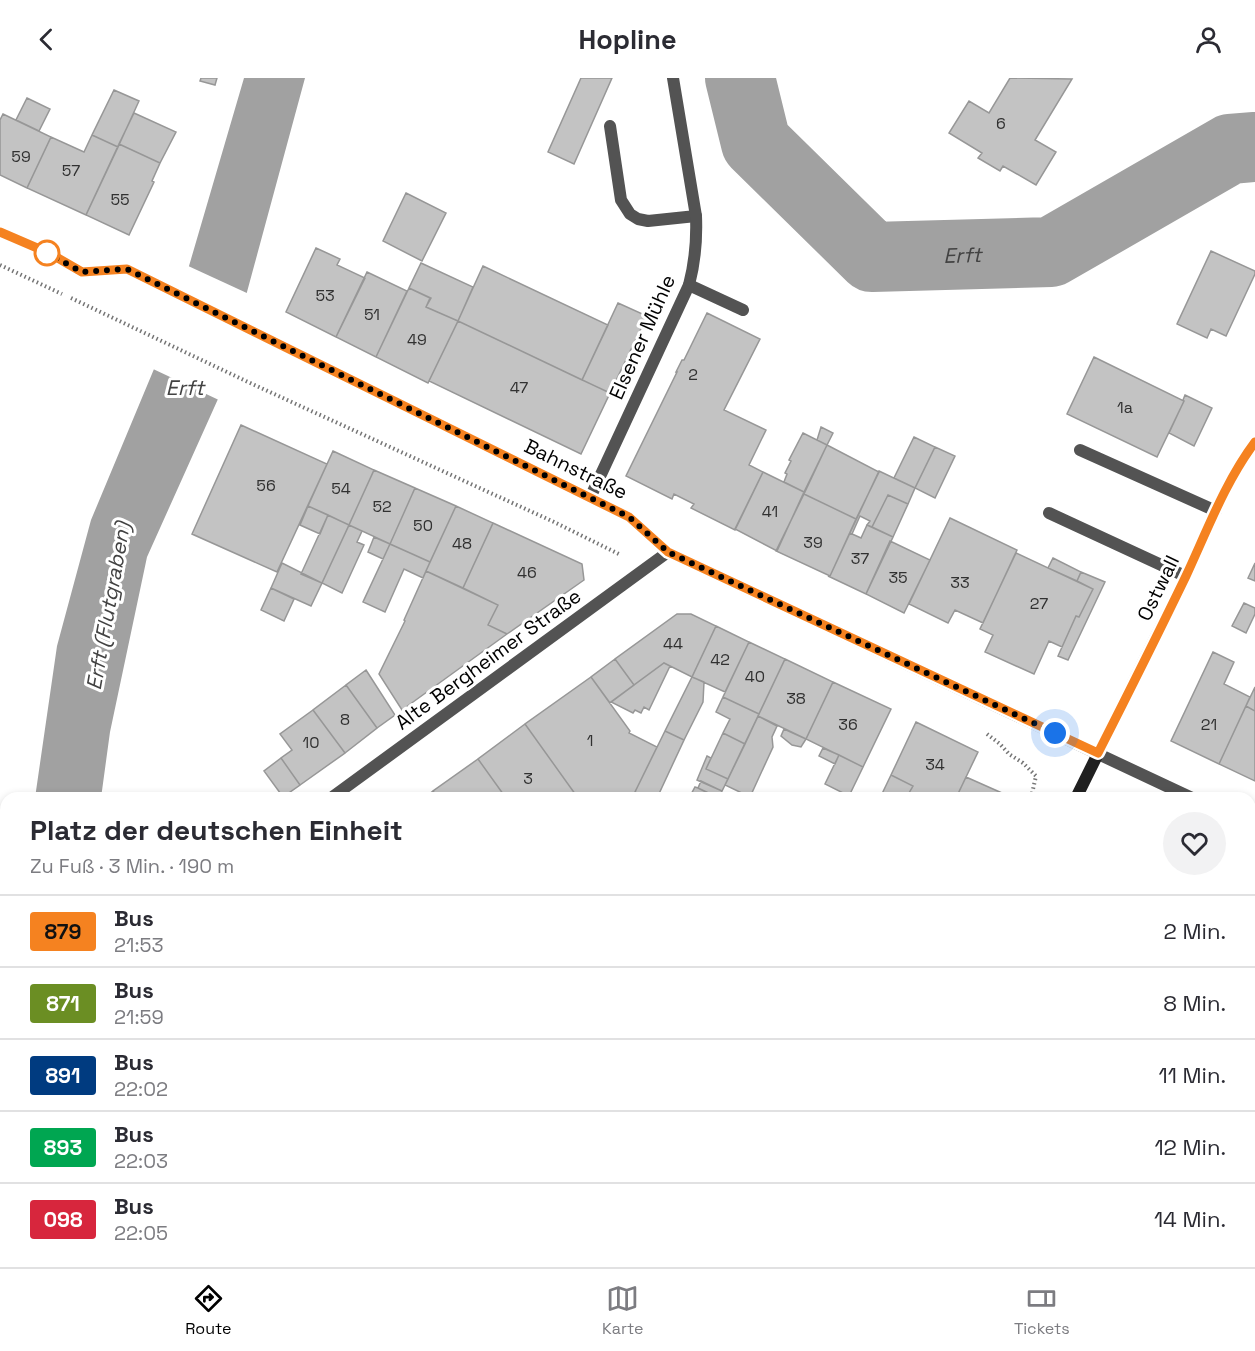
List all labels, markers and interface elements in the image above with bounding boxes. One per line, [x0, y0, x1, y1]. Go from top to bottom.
text: Hopline [578, 22, 677, 57]
icon: back [30, 23, 63, 56]
icon: person [1192, 23, 1225, 56]
house number: 6 [996, 113, 1006, 134]
house number: 59 [11, 146, 31, 167]
house number: 57 [62, 160, 80, 181]
house number: 55 [110, 189, 130, 210]
unlabelled marker [34, 240, 60, 266]
water label: Erft [943, 240, 984, 269]
street label: Elsener Mühle [603, 271, 681, 403]
house number: 53 [315, 285, 335, 306]
house number: 51 [364, 304, 380, 325]
house number: 49 [407, 329, 427, 350]
house number: 2 [688, 364, 698, 385]
water label: Erft [166, 374, 206, 401]
house number: 47 [510, 377, 528, 398]
house number: 1a [1117, 397, 1133, 418]
street label: Bahnstraße [520, 433, 632, 505]
house number: 56 [256, 475, 276, 496]
house number: 54 [331, 478, 351, 499]
house number: 52 [372, 496, 392, 517]
house number: 41 [762, 501, 778, 522]
house number: 50 [413, 515, 433, 536]
water label: Erft (Flutgraben) [80, 518, 136, 692]
house number: 39 [803, 532, 823, 553]
house number: 48 [452, 533, 472, 554]
house number: 37 [851, 548, 869, 569]
street label: Ostwall [1131, 551, 1185, 625]
house number: 46 [517, 562, 537, 583]
house number: 35 [888, 567, 908, 588]
house number: 33 [950, 572, 970, 593]
street label: Alte Bergheimer Straße [390, 583, 586, 735]
house number: 27 [1030, 593, 1048, 614]
house number: 44 [663, 633, 683, 654]
house number: 42 [710, 649, 730, 670]
house number: 40 [745, 666, 765, 687]
house number: 38 [786, 688, 806, 709]
house number: 8 [340, 709, 350, 730]
house number: 36 [838, 714, 858, 735]
house number: 21 [1201, 714, 1217, 735]
your location [1040, 718, 1070, 748]
house number: 1 [587, 730, 593, 751]
house number: 10 [303, 732, 319, 753]
house number: 34 [925, 754, 945, 775]
house number: 3 [523, 768, 533, 789]
text: Platz der deutschen Einheit [30, 812, 403, 848]
button: heart [1163, 812, 1226, 875]
text: Zu Fuß · 3 Min. · 190 m [30, 853, 234, 879]
text: Bus [114, 904, 154, 932]
text: 2 Min. [1164, 917, 1226, 945]
text: 879 [44, 918, 82, 945]
text: 21:53 [114, 932, 164, 958]
text: Bus [114, 976, 154, 1004]
text: 8 Min. [1163, 989, 1226, 1017]
text: 871 [46, 990, 80, 1017]
text: 21:59 [114, 1004, 164, 1030]
text: Bus [114, 1048, 154, 1076]
text: 11 Min. [1158, 1061, 1226, 1089]
text: 891 [45, 1062, 81, 1089]
text: 22:02 [114, 1076, 168, 1102]
text: Bus [114, 1120, 154, 1148]
text: 12 Min. [1154, 1133, 1226, 1161]
text: 893 [44, 1134, 82, 1161]
text: 22:03 [114, 1148, 168, 1174]
text: Bus [114, 1192, 154, 1220]
text: 14 Min. [1154, 1205, 1226, 1233]
text: 098 [43, 1206, 83, 1233]
text: 22:05 [114, 1220, 168, 1246]
tab: Route [185, 1282, 232, 1339]
tab: Karte [602, 1282, 643, 1339]
tab: Tickets [1014, 1282, 1070, 1339]

